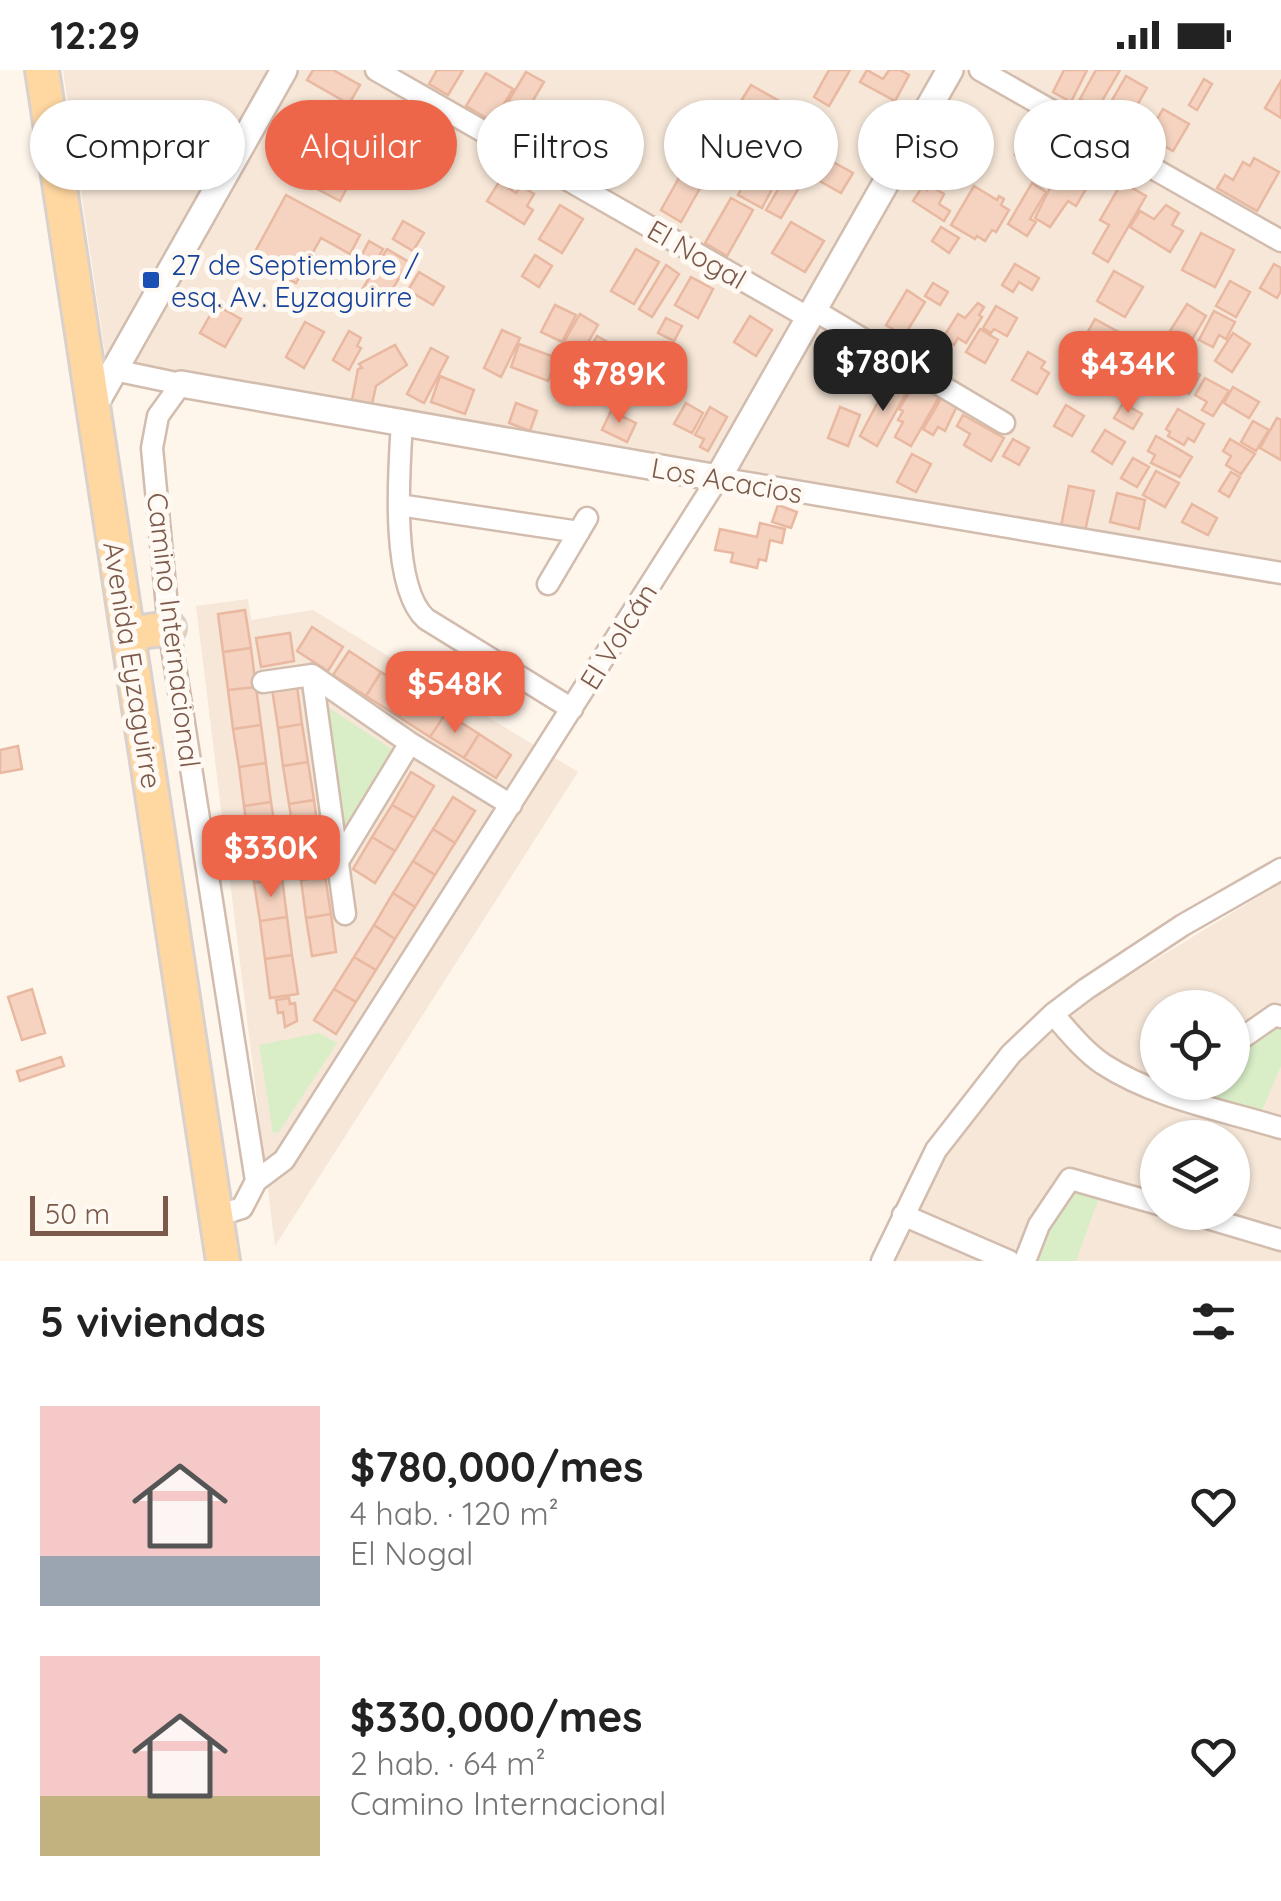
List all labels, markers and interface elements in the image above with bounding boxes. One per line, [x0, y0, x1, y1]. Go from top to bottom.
text: 12:29 [50, 11, 140, 59]
chip: Comprar [30, 100, 245, 190]
chip: Alquilar [265, 100, 457, 190]
chip: Filtros [477, 100, 644, 190]
chip: Nuevo [664, 100, 838, 190]
chip: Piso [858, 100, 994, 190]
chip: Casa [1014, 100, 1166, 190]
street label: El Nogal [641, 212, 753, 296]
place label: 27 de Septiembre / esq. Av. Eyzaguirre [171, 247, 419, 314]
marker: 27 de Septiembre / esq. Av. Eyzaguirre [140, 269, 162, 291]
pin: $780K [813, 329, 953, 414]
pin: $434K [1058, 331, 1198, 416]
pin: $789K [549, 341, 689, 426]
text: $780K [836, 341, 930, 381]
text: $434K [1081, 343, 1175, 383]
text: $789K [572, 353, 666, 393]
street label: Los Acacios [649, 450, 805, 510]
street label: Camino Internacional [140, 490, 208, 770]
street label: Avenida Eyzaguirre [96, 539, 170, 791]
street label: El Volcán [572, 576, 664, 696]
pin: $548K [385, 651, 525, 736]
text: $548K [408, 663, 502, 703]
pin: $330K [201, 815, 341, 900]
text: $330K [224, 827, 318, 867]
map controls [1140, 990, 1250, 1230]
button: locate [1140, 990, 1250, 1100]
button: layers [1140, 1120, 1250, 1230]
scale bar [30, 1191, 168, 1236]
text: 50 m [45, 1196, 110, 1231]
icon: filters [1186, 1294, 1241, 1349]
text: 5 viviendas [40, 1295, 266, 1348]
text: $780,000/mes [350, 1440, 643, 1493]
icon: home [120, 1446, 240, 1566]
icon: heart [1186, 1479, 1241, 1534]
text: 4 hab. · 120 m² [350, 1493, 559, 1533]
text: El Nogal [350, 1533, 473, 1573]
text: $330,000/mes [350, 1690, 643, 1743]
icon: home [120, 1696, 240, 1816]
icon: heart [1186, 1729, 1241, 1784]
text: 2 hab. · 64 m² [350, 1743, 546, 1783]
text: Camino Internacional [350, 1783, 666, 1823]

